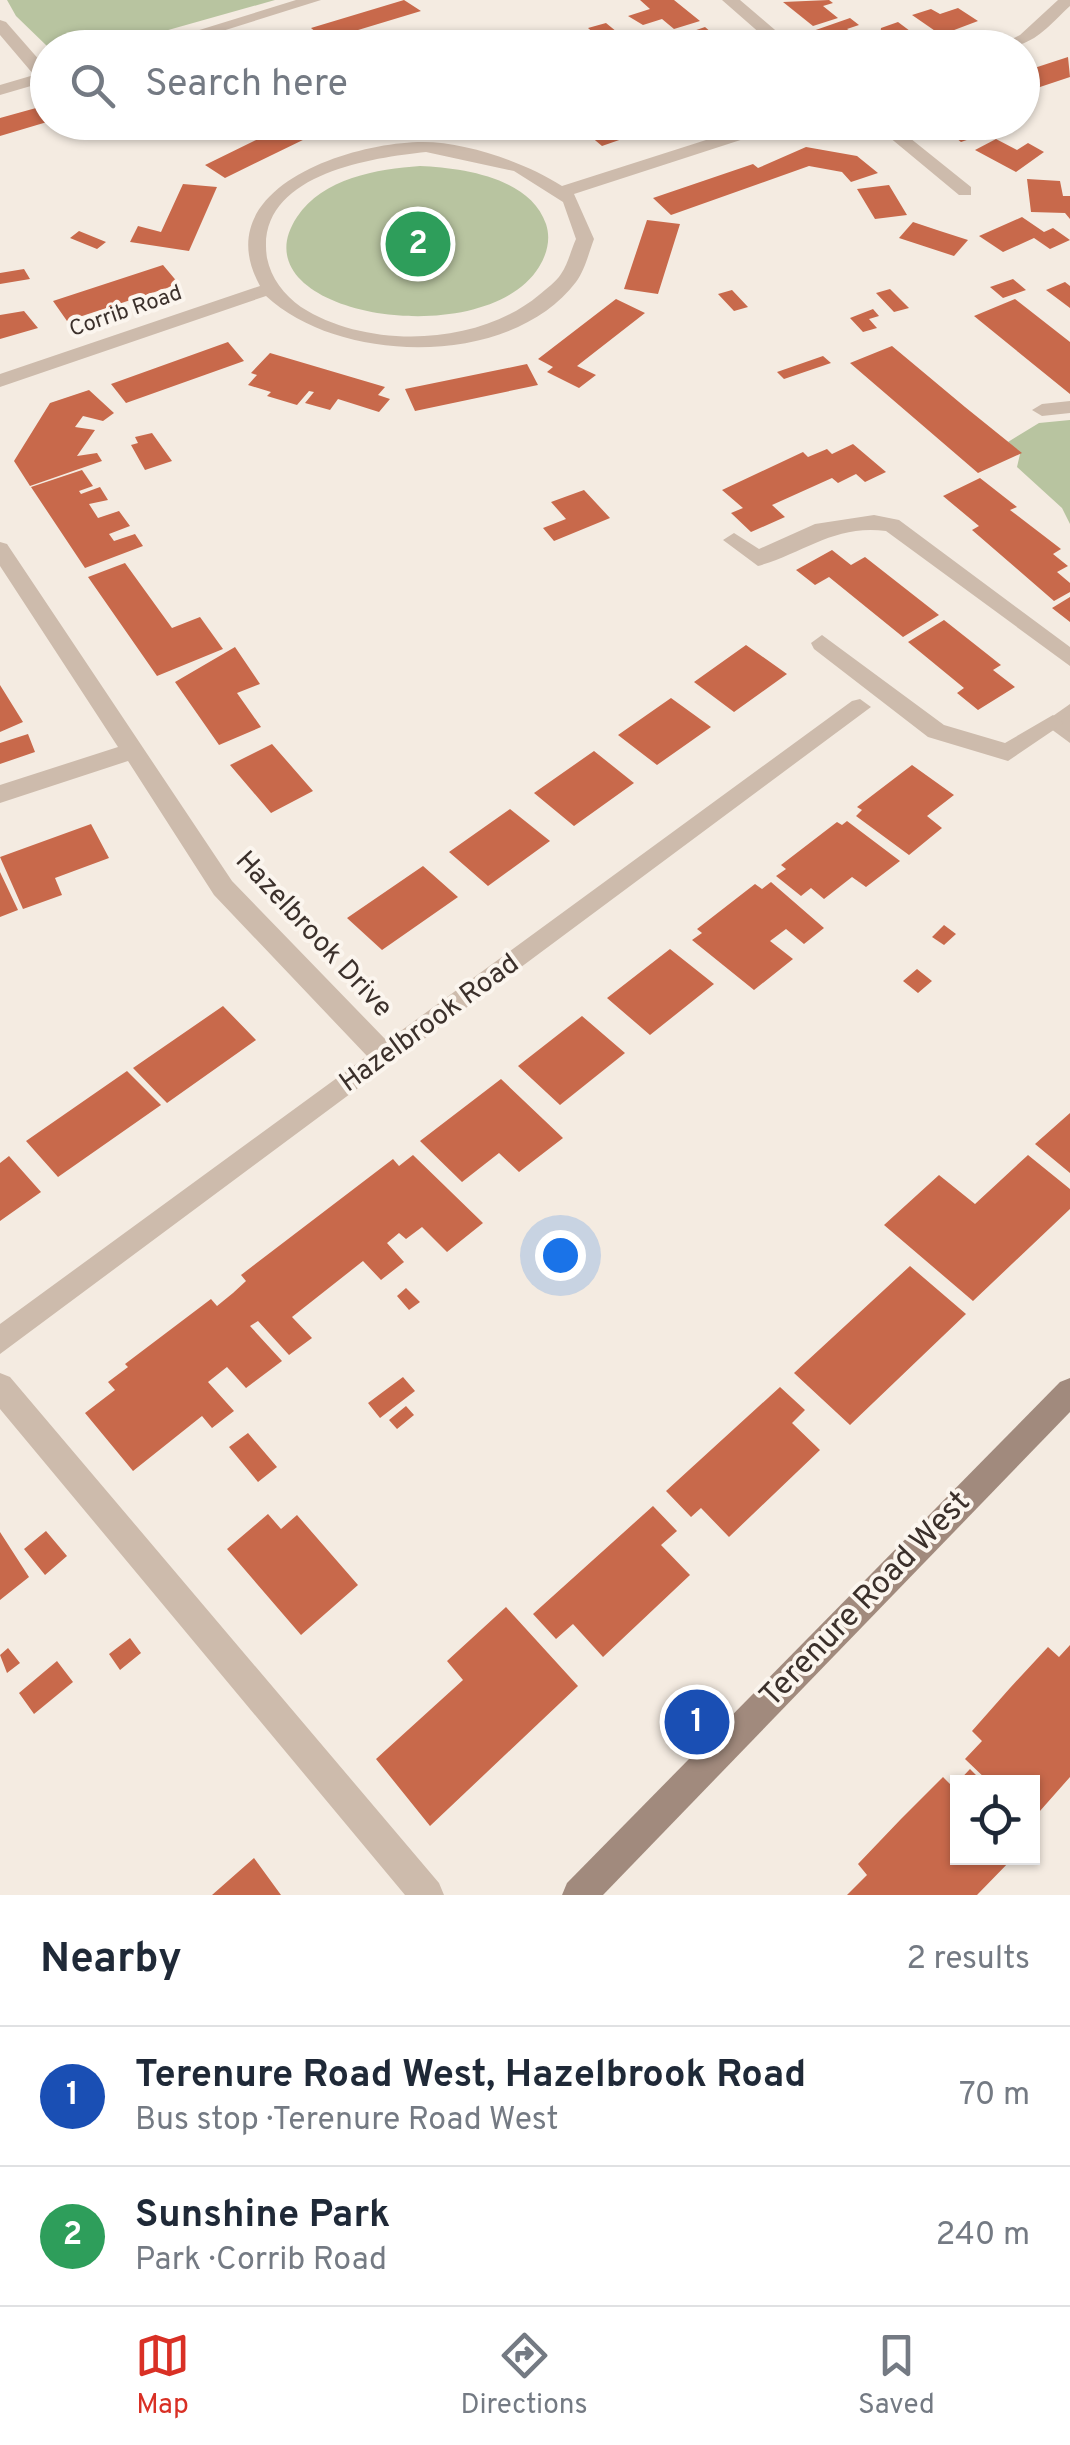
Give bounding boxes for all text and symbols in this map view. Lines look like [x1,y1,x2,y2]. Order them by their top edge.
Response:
search box [30,30,1040,140]
icon: search [65,58,120,113]
text: Search here [145,61,348,110]
pin: 2 [386,206,450,282]
street label: Corrib Road [66,280,186,344]
street label: Hazelbrook Drive [227,844,399,1026]
street label: Hazelbrook Road [333,947,527,1101]
your location [535,1230,586,1281]
street label: Terenure Road West [752,1483,980,1717]
pin: 1 [664,1684,730,1760]
map controls [950,1775,1040,1865]
button: locate [950,1775,1040,1865]
text: Nearby [40,1934,182,1987]
text: 2 results [906,1940,1030,1980]
text: Terenure Road West, Hazelbrook Road [135,2052,806,2101]
text: 1 [66,2076,79,2116]
text: 70 m [959,2076,1030,2116]
text: Bus stop · Terenure Road West [135,2101,559,2141]
text: Sunshine Park [135,2192,390,2241]
text: 2 [63,2216,82,2256]
text: 240 m [936,2216,1030,2256]
text: Park · Corrib Road [135,2241,387,2281]
tab: Map [135,2328,190,2424]
tab: Directions [460,2328,588,2424]
tab: Saved [858,2328,935,2424]

